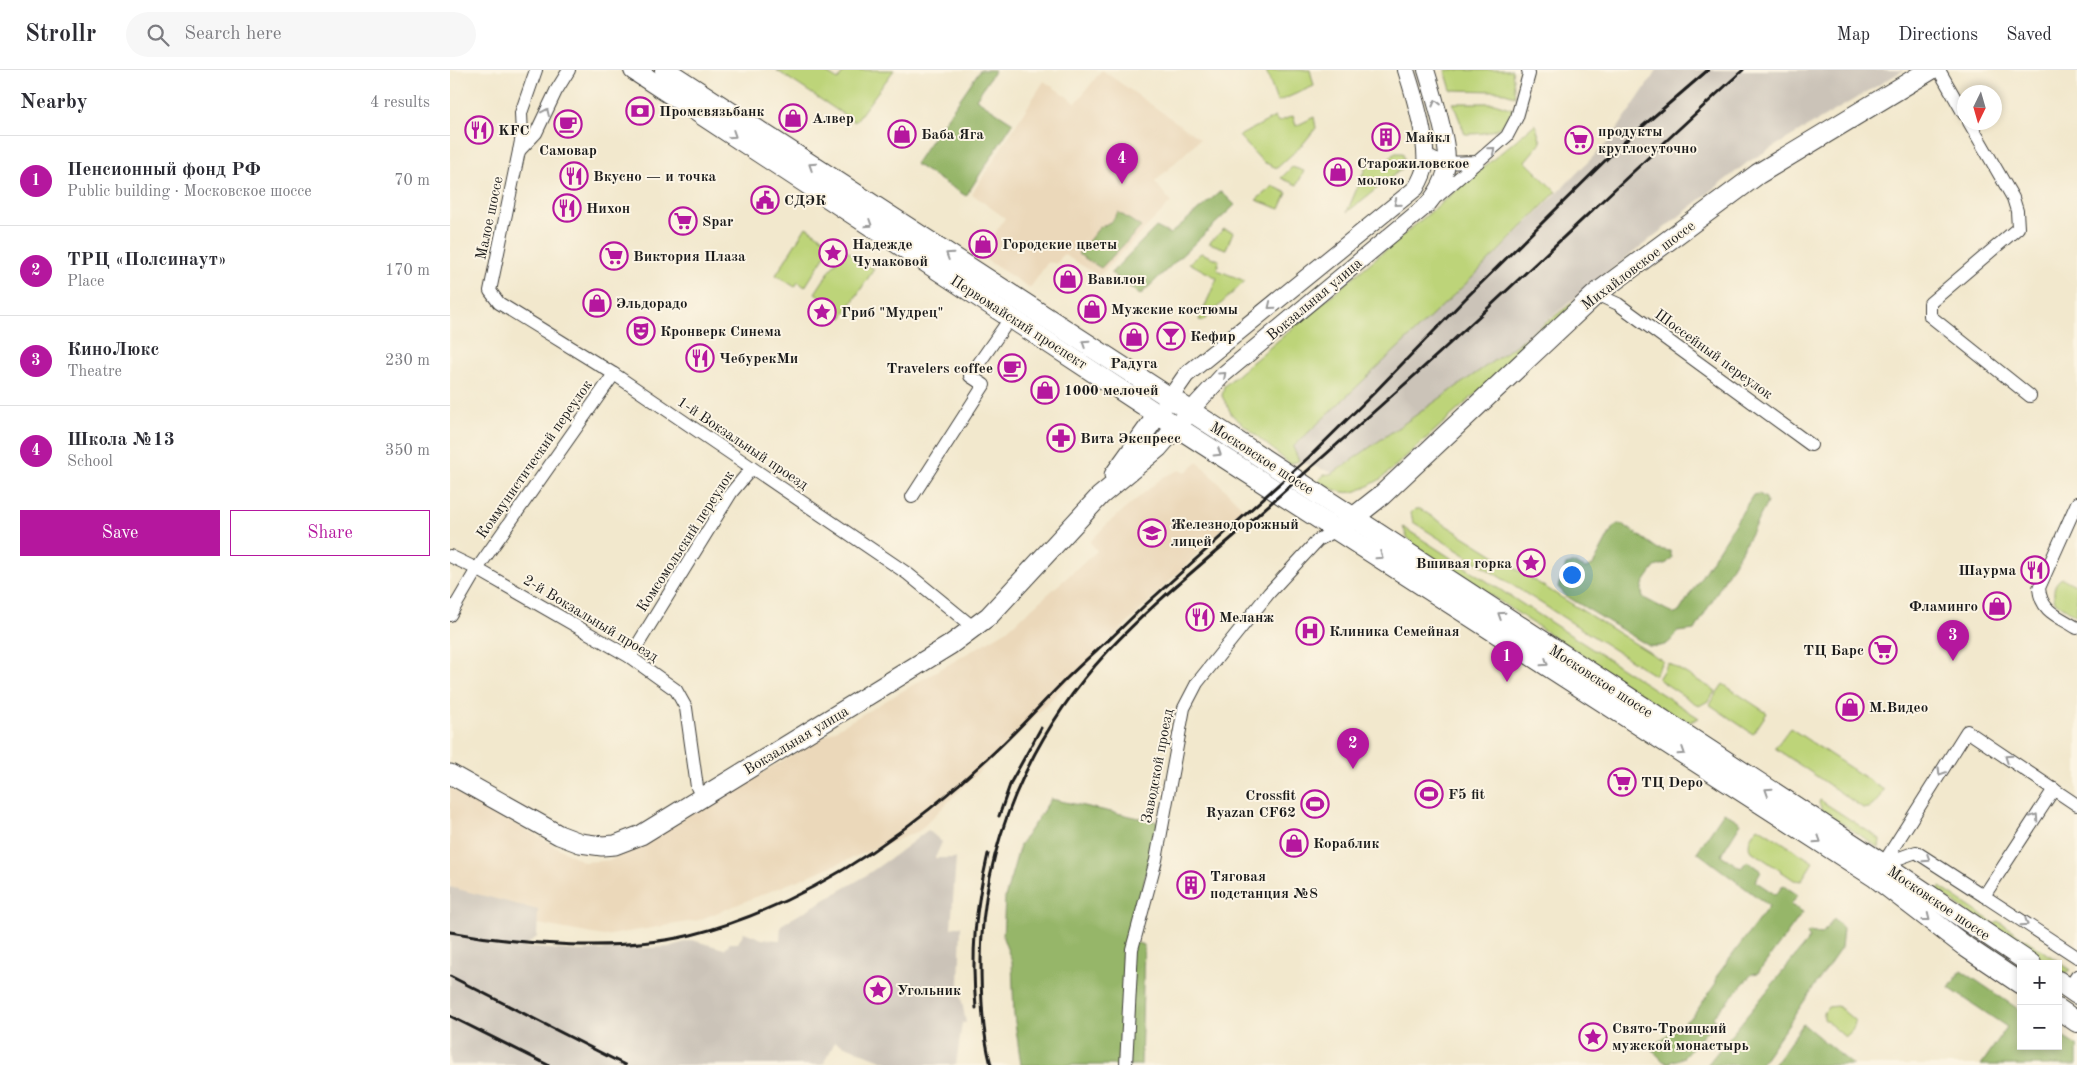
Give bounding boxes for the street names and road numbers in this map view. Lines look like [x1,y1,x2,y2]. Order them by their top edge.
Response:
street label: Малое шоссе [474,175,507,261]
street label: Михайловское шоссе [1579,219,1698,314]
street label: Вокзальная улица [1265,256,1366,344]
street label: Первомайский проспект [947,274,1089,373]
street label: Шоссейный переулок [1651,307,1775,403]
street label: Коммунистический переулок [475,377,596,542]
street label: 1-й Вокзальный проезд [674,395,811,494]
street label: Московское шоссе [1207,420,1316,498]
street label: Комсомольский переулок [635,468,738,615]
street label: 2-й Вокзальный проезд [520,573,661,666]
street label: Московское шоссе [1546,643,1655,721]
street label: Вокзальная улица [742,704,852,778]
street label: Заводской проезд [1140,707,1177,825]
street label: Московское шоссе [1884,864,1992,944]

